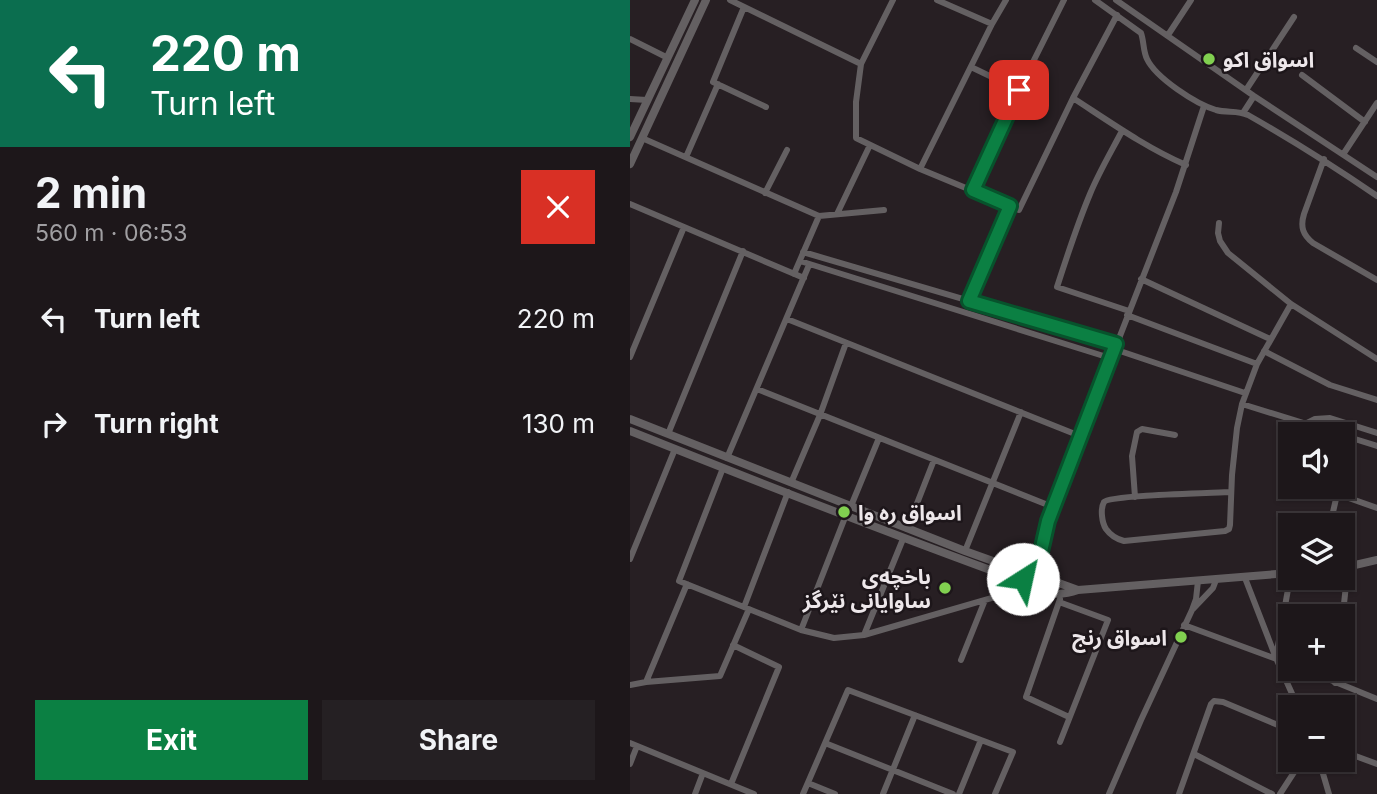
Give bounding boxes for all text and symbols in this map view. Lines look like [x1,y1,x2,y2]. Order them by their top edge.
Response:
text: 220 m [150,24,301,83]
icon: left [35,28,126,119]
place label: اسواق اكو [1223,47,1314,72]
marker: اسواق اكو [1201,51,1217,67]
pin [989,60,1049,120]
icon: arrive [1000,71,1038,109]
text: Turn left [150,84,275,123]
text: 2 min [35,167,147,218]
button: close [521,170,595,244]
text: 560 m · 06:53 [35,219,188,247]
icon: left [35,300,73,338]
text: Turn left [94,303,200,334]
text: 220 m [517,303,595,334]
icon: right [35,405,73,443]
text: Turn right [94,408,219,439]
text: 130 m [522,408,595,439]
map controls [1278,422,1355,772]
button: sound [1278,422,1355,499]
place label: اسواق ره وا [858,500,962,525]
marker: اسواق ره وا [836,504,852,520]
button: layers [1278,513,1355,590]
position arrow [986,542,1060,616]
place label: باخچەی ساوایانی نێرگز [802,564,931,613]
marker: باخچەی ساوایانی نێرگز [937,580,953,596]
button: + [1278,604,1355,681]
place label: اسواق رنج [1072,625,1167,653]
marker: اسواق رنج [1173,629,1189,645]
button: − [1278,695,1355,772]
button: Exit [35,700,308,780]
button: Share [322,700,595,780]

